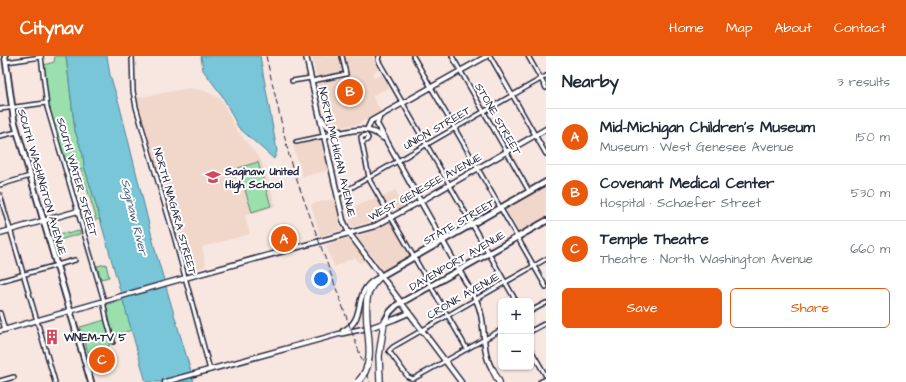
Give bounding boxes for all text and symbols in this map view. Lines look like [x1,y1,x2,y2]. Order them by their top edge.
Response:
text: Citynav [20,15,83,42]
text: Home [669,18,704,38]
text: Map [726,18,752,38]
text: About [774,18,812,38]
text: Contact [834,18,886,38]
text: Nearby [562,70,619,94]
text: 3 results [837,73,890,91]
pin: B [337,77,363,107]
street label: STONE STREET [471,80,525,158]
street label: NORTH MICHIGAN AVENUE [315,86,359,219]
street label: UNION STREET [401,103,473,153]
street label: SOUTH WASHINGTON AVENUE [14,107,70,257]
street label: SOUTH WATER STREET [53,116,101,238]
text: Mid-Michigan Children's Museum [600,117,815,138]
text: A [571,128,579,146]
text: 150 m [856,128,890,146]
text: Museum · West Genesee Avenue [600,138,794,156]
street label: NORTH NIAGARA STREET [150,146,200,276]
street label: WEST GENESEE AVENUE [366,149,485,224]
place label: Saginaw United High School [224,164,299,194]
school or university icon: Saginaw United High School [204,168,222,186]
text: Covenant Medical Center [600,173,774,194]
water label: Saginaw River [115,177,152,259]
text: B [570,184,580,202]
text: 530 m [851,184,890,202]
text: Hospital · Schaefer Street [600,194,761,212]
street label: STATE STREET [420,195,498,249]
pin: A [271,224,297,254]
street label: DAVENPORT AVENUE [406,227,508,294]
text: Temple Theatre [600,229,709,250]
text: C [570,240,580,258]
text: 660 m [850,240,890,258]
text: Theatre · North Washington Avenue [600,250,813,268]
your location [311,269,331,289]
street label: CRONK AVENUE [424,269,502,323]
button: Save [562,288,722,328]
button: Share [730,288,890,328]
map controls [498,298,534,370]
button: + [498,298,534,334]
building icon: WNEM-TV 5 [43,328,61,346]
place label: WNEM-TV 5 [63,330,126,345]
button: − [498,334,534,370]
pin: C [89,345,115,375]

